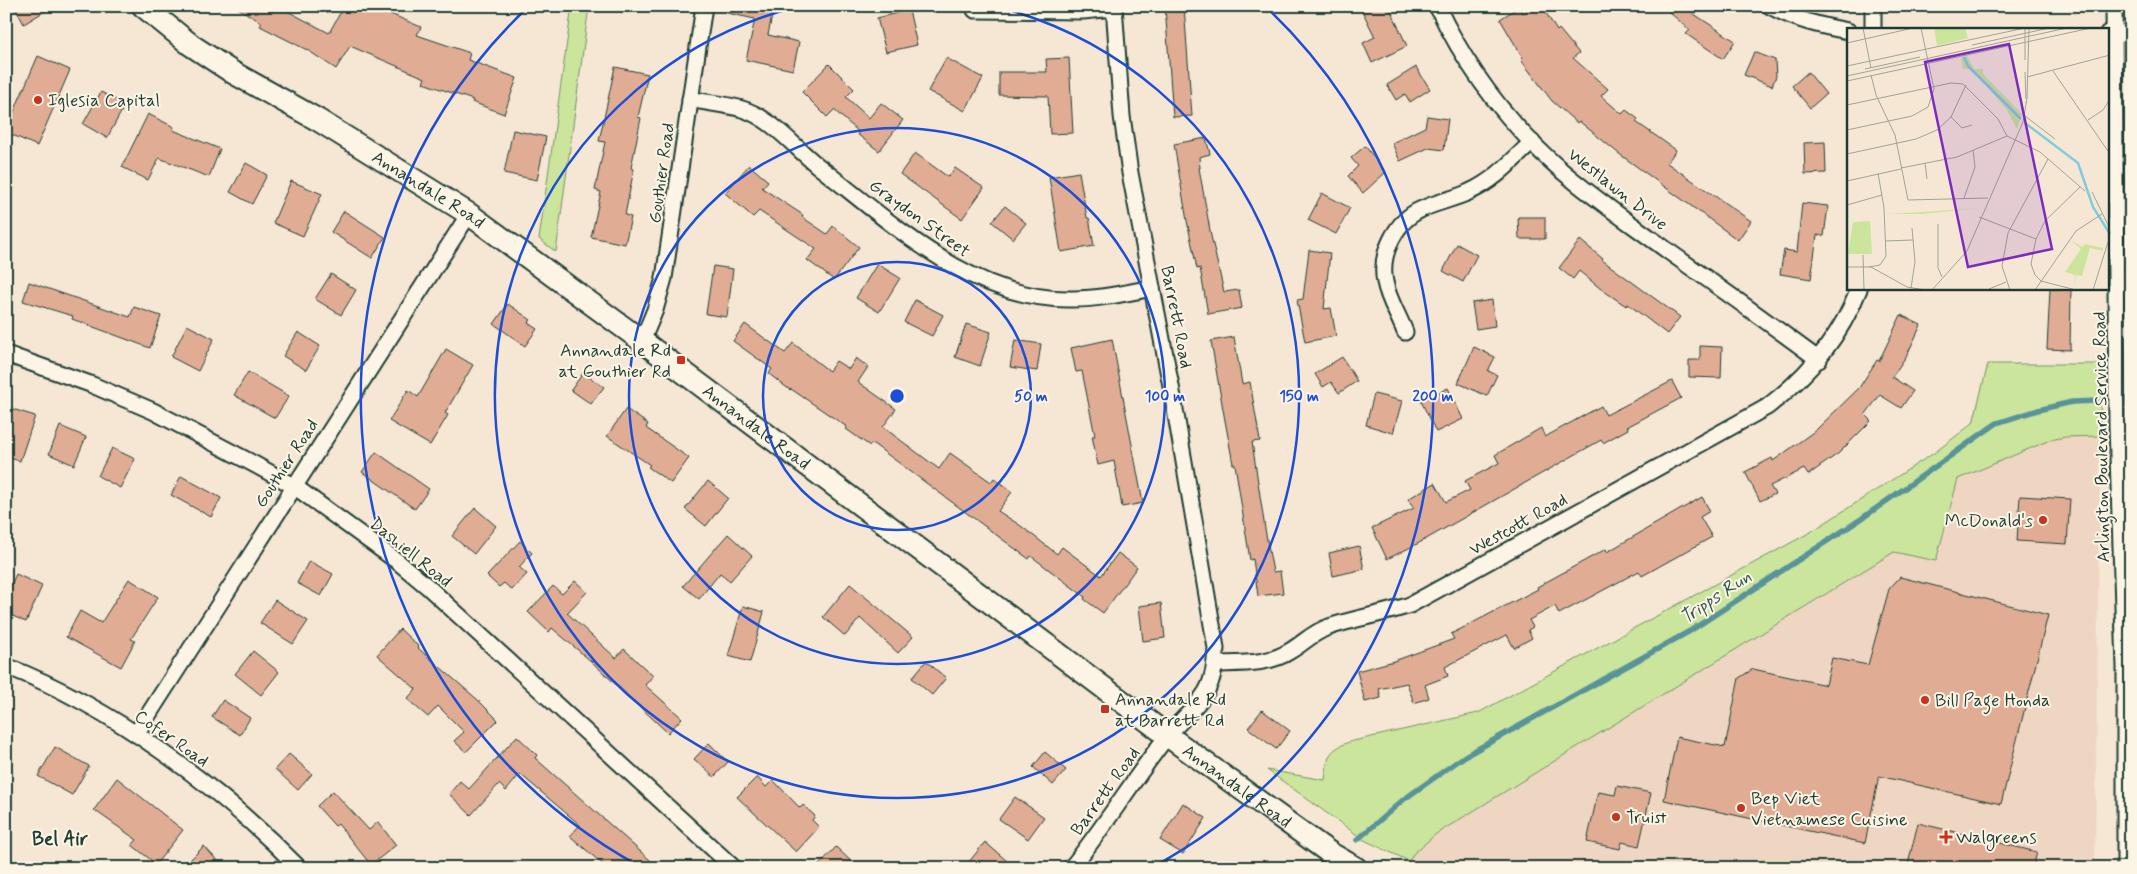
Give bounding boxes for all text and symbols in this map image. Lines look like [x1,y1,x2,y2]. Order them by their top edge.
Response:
inset map [1847,28,2110,290]
place label: Iglesia Capital [48,89,160,113]
marker: Iglesia Capital [32,94,44,106]
street label: Gouthier Road [643,121,681,225]
street label: Westlawn Drive [1562,143,1672,236]
street label: Annandale Road [367,146,489,235]
street label: Graydon Street [864,174,975,264]
street label: Barrett Road [1154,264,1198,371]
street label: Arlington Boulevard Service Road [2088,311,2118,563]
place label: Annandale Rd at Gouthier Rd [559,339,671,384]
marker: Annandale Rd at Gouthier Rd [675,354,687,366]
street label: Annandale Road [697,379,815,476]
centre of rings [888,387,906,405]
text: 50 m [1014,387,1048,407]
text: 100 m [1145,387,1185,407]
text: 150 m [1279,387,1319,407]
text: 200 m [1413,387,1454,407]
street label: Gouthier Road [249,415,325,513]
street label: Westcott Road [1465,488,1572,562]
place label: McDonald's [1945,509,2033,533]
street label: Dashiell Road [364,512,457,593]
marker: McDonald's [2037,514,2049,526]
water label: Tripps Run [1675,564,1756,630]
place label: Annandale Rd at Barrett Rd [1115,688,1226,733]
place label: Bill Page Honda [1935,689,2050,715]
marker: Bill Page Honda [1919,694,1931,706]
marker: Annandale Rd at Barrett Rd [1099,703,1111,715]
street label: Cofer Road [130,704,213,773]
street label: Annandale Road [1177,739,1296,834]
street label: Barrett Road [1066,742,1146,841]
place label: Bep Viet Vietnamese Cuisine [1751,787,1908,832]
marker: Bep Viet Vietnamese Cuisine [1735,802,1747,814]
place label: Truist [1626,806,1667,830]
marker: Truist [1610,811,1622,823]
place label: Walgreens [1956,826,2037,851]
district label: Bel Air [32,827,88,852]
marker: Walgreens [1940,831,1952,843]

